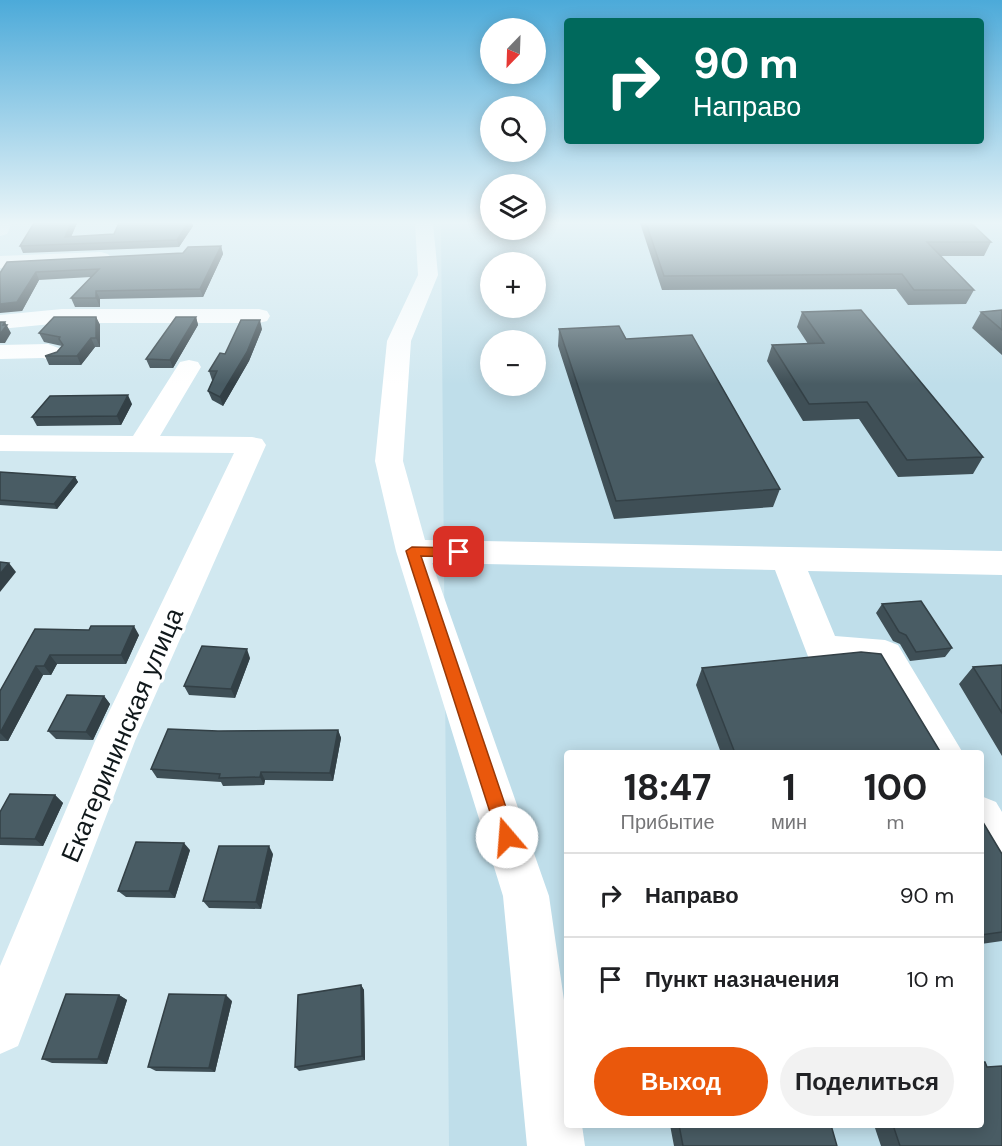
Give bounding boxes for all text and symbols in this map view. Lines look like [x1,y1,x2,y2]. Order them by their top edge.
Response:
north arrow [480,18,546,84]
map controls [480,18,546,396]
text: 90 m [693,36,799,91]
icon: right [594,42,672,120]
text: Направо [693,89,801,124]
button: search [480,96,546,162]
button: layers [480,174,546,240]
button: + [480,252,546,318]
button: − [480,330,546,396]
pin [433,526,484,577]
icon: arrive [442,535,475,568]
street label: Екатерининская улица [53,602,191,867]
text: 18:47 [624,764,711,811]
text: 1 [783,764,796,811]
text: 100 [864,764,927,811]
position arrow [475,805,539,869]
text: Прибытие [621,809,715,835]
text: мин [771,809,807,835]
text: m [887,809,904,835]
icon: right [594,879,627,912]
text: Направо [645,881,739,910]
text: 90 m [900,881,954,910]
icon: arrive [594,963,627,996]
text: Пункт назначения [645,965,840,994]
text: 10 m [907,965,954,994]
button: Выход [594,1047,768,1116]
button: Поделиться [780,1047,954,1116]

